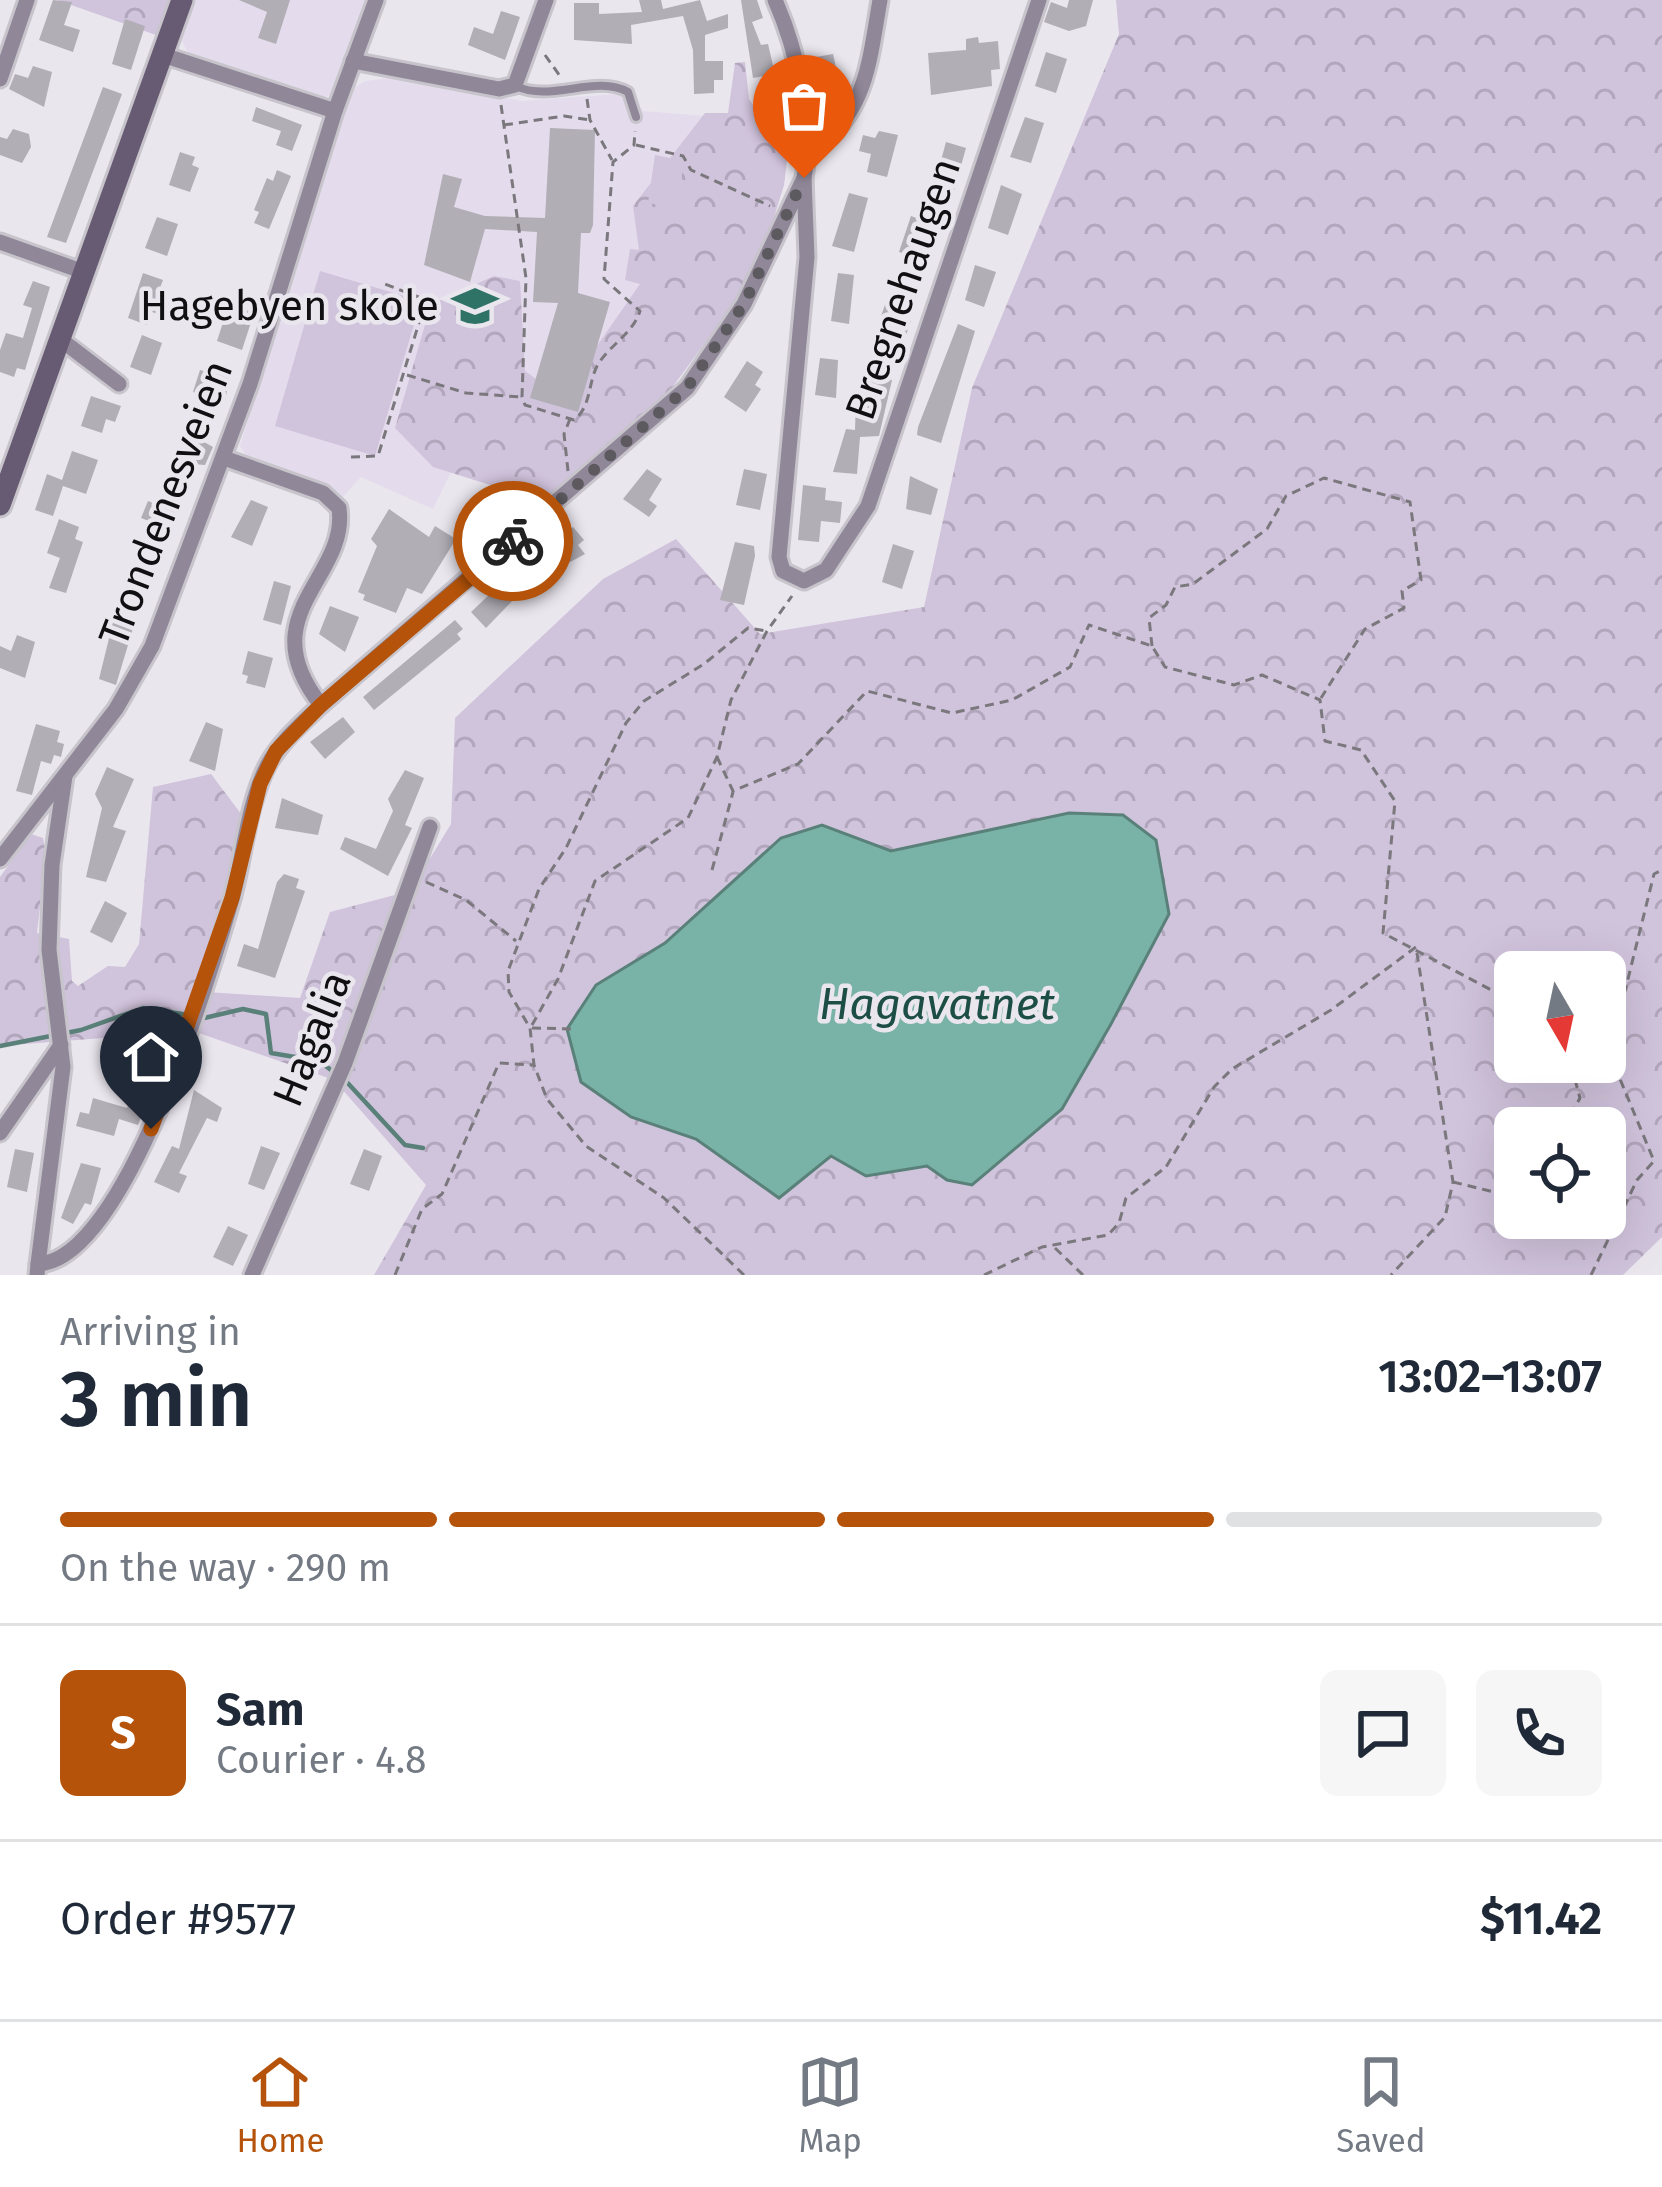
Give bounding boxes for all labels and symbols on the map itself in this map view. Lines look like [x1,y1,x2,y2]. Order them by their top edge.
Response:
pin [753,55,855,178]
street label: Bregnehaugen [835,152,971,426]
place label: Hagebyen skole [140,281,439,331]
school or university icon: Hagebyen skole [450,281,500,331]
street label: Trondenesveien [89,353,243,653]
courier [453,481,573,601]
north arrow [1494,951,1626,1083]
street label: Hagalia [262,964,362,1114]
water label: Hagavatnet [819,977,1055,1031]
pin [100,1006,202,1129]

